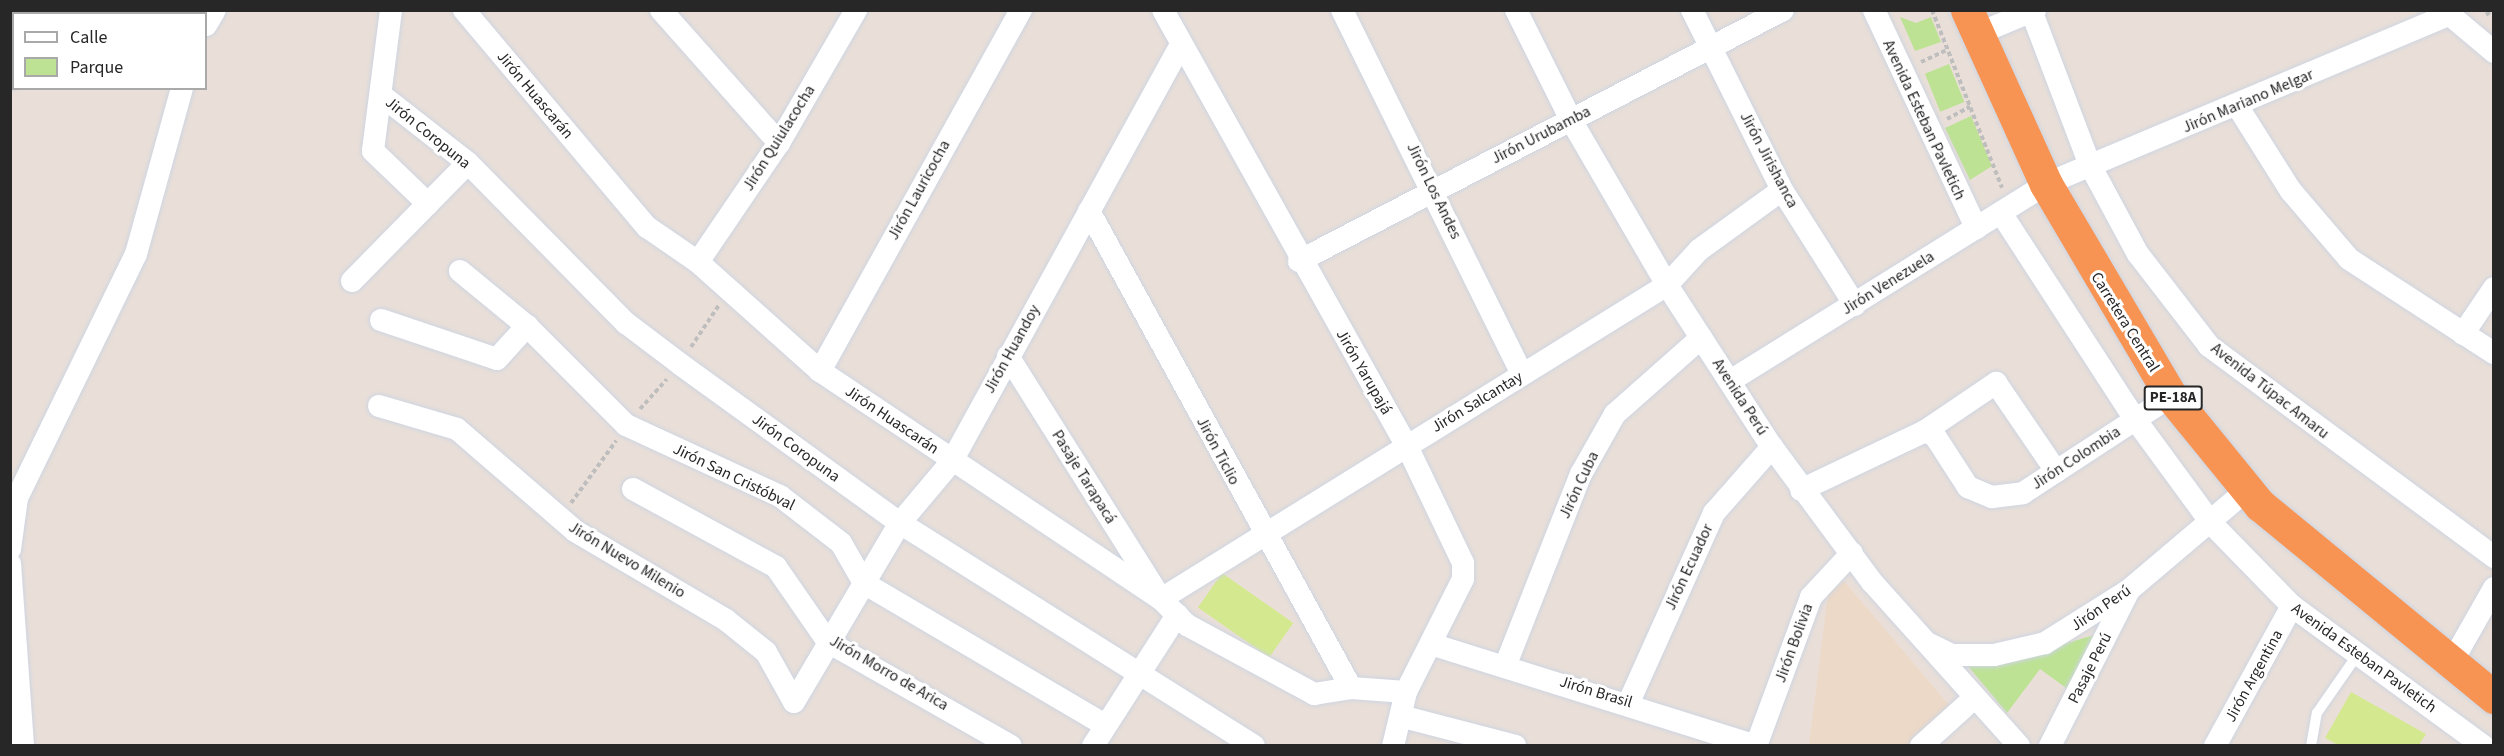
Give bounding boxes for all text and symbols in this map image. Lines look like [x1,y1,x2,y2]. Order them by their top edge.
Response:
legend [12,12,207,90]
text: Calle [70,25,107,50]
street label: Avenida Esteban Pavletich [1878,37,1970,203]
street label: Jirón Huascarán [493,47,577,143]
text: Parque [70,55,123,80]
street label: Jirón Mariano Melgar [2180,65,2316,137]
street label: Jirón Quiulacocha [739,81,819,195]
street label: Jirón Coropuna [382,93,474,173]
street label: Jirón Urubamba [1488,102,1594,168]
street label: Jirón Jirishanca [1736,109,1802,211]
street label: Jirón Lauricocha [884,137,954,243]
street label: Jirón Los Andes [1402,140,1466,242]
street label: Jirón Venezuela [1838,247,1938,319]
street label: Carretera Central [2087,269,2163,375]
street label: Jirón Huandoy [980,301,1044,397]
street label: Jirón Yarupajá [1332,326,1396,418]
street label: Avenida Túpac Amaru [2207,339,2333,443]
street label: Avenida Perú [1708,355,1772,439]
street label: Jirón Salcantay [1428,367,1526,437]
street label: Jirón Huascarán [842,382,942,458]
road number: PE-18A [2143,386,2203,410]
street label: Jirón Coropuna [748,410,844,486]
street label: Jirón Ticlio [1192,414,1244,488]
street label: Jirón Colombia [2028,422,2124,494]
street label: Pasaje Tarapacá [1048,427,1120,527]
street label: Jirón San Cristóbval [670,439,798,515]
street label: Jirón Cuba [1555,448,1603,522]
street label: Jirón Nuevo Milenio [565,518,689,602]
street label: Jirón Ecuador [1661,521,1717,613]
street label: Jirón Perú [2067,581,2135,635]
street label: Avenida Esteban Pavletich [2288,599,2440,717]
street label: Jirón Bolivia [1771,601,1817,685]
street label: Jirón Argentina [2221,627,2287,725]
street label: Pasaje Perú [2064,629,2116,707]
street label: Jirón Morro de Arica [826,631,952,715]
street label: Jirón Brasil [1557,672,1635,712]

